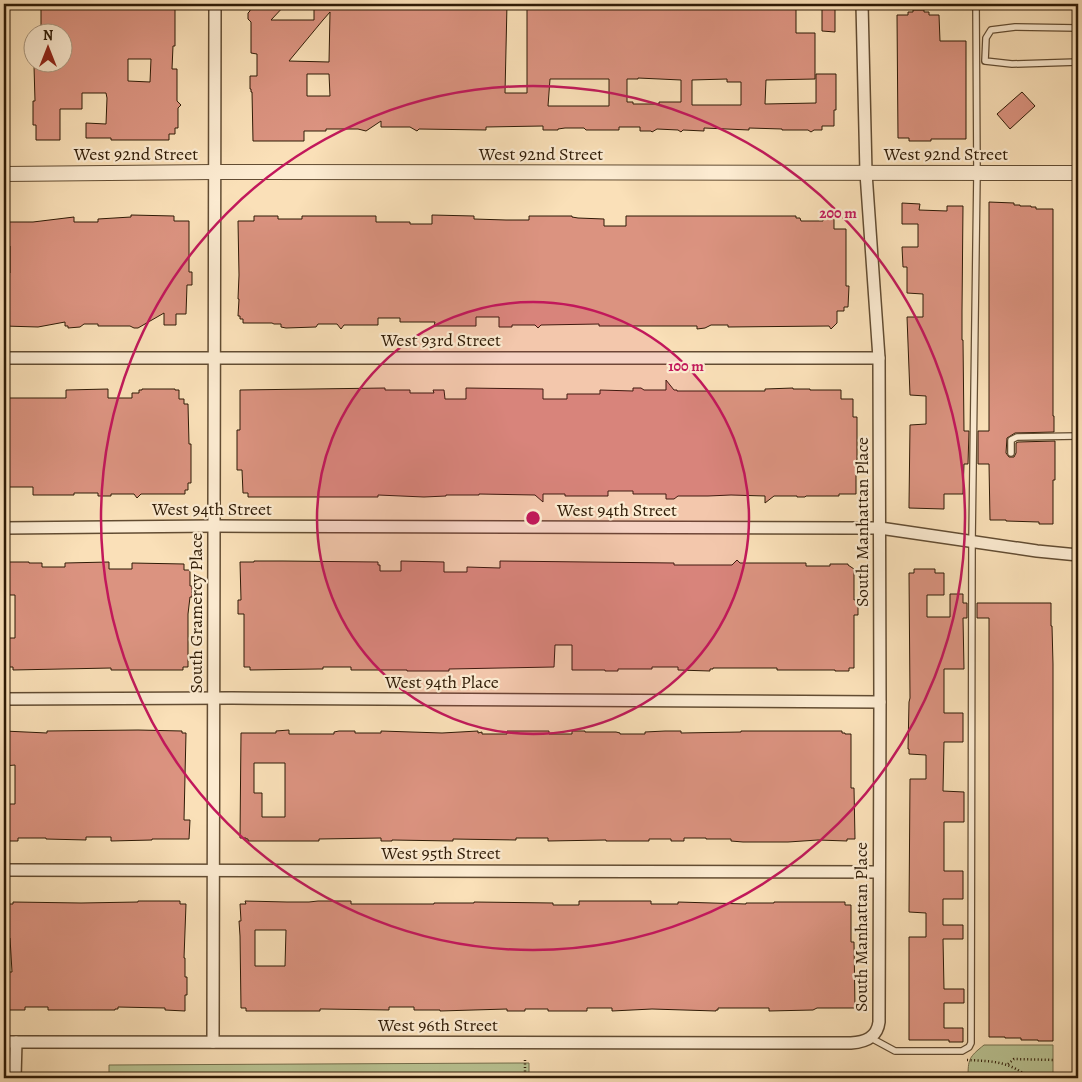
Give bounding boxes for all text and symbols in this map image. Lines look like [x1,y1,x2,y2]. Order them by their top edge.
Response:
north arrow [22,22,72,72]
text: N [43,26,53,45]
street label: West 92nd Street [73,142,198,166]
street label: West 92nd Street [478,142,603,166]
street label: West 92nd Street [883,142,1008,166]
text: 200 m [819,203,857,223]
street label: West 93rd Street [380,328,501,352]
text: 100 m [668,356,704,376]
street label: South Manhattan Place [850,437,874,607]
street label: West 94th Street [151,497,272,521]
street label: West 94th Street [556,498,677,522]
centre of rings [524,509,542,527]
street label: South Gramercy Place [184,533,208,693]
street label: West 94th Place [384,670,499,694]
street label: West 95th Street [380,841,501,865]
street label: South Manhattan Place [849,842,873,1012]
street label: West 96th Street [377,1013,498,1037]

